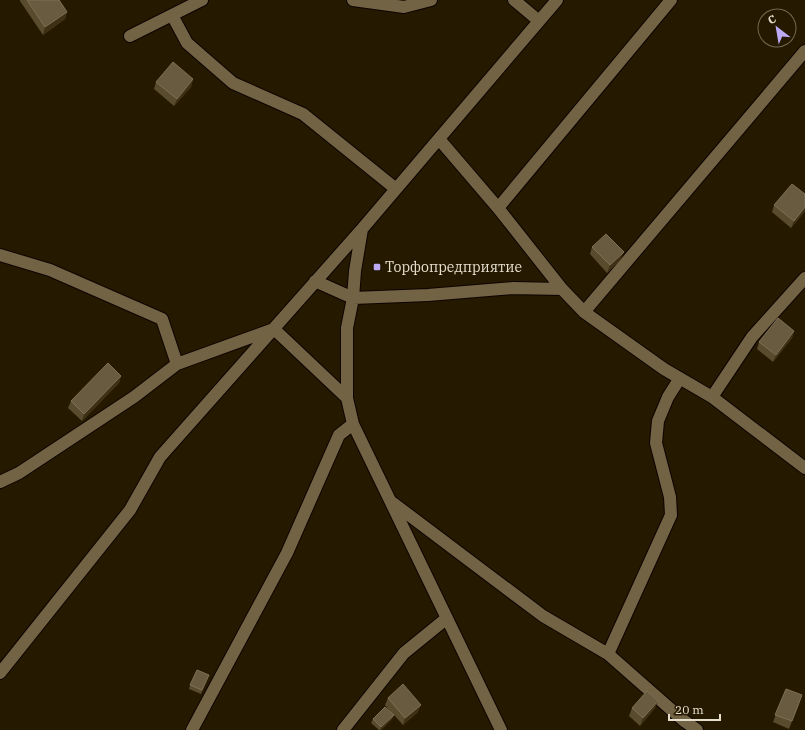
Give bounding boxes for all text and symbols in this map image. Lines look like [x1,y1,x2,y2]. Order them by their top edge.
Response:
north arrow [757,8,797,48]
text: С [765,12,779,27]
place label: Торфопредприятие [385,258,522,276]
marker: Торфопредприятие [372,262,382,272]
scale bar [669,696,720,722]
text: 20 m [675,702,704,717]

